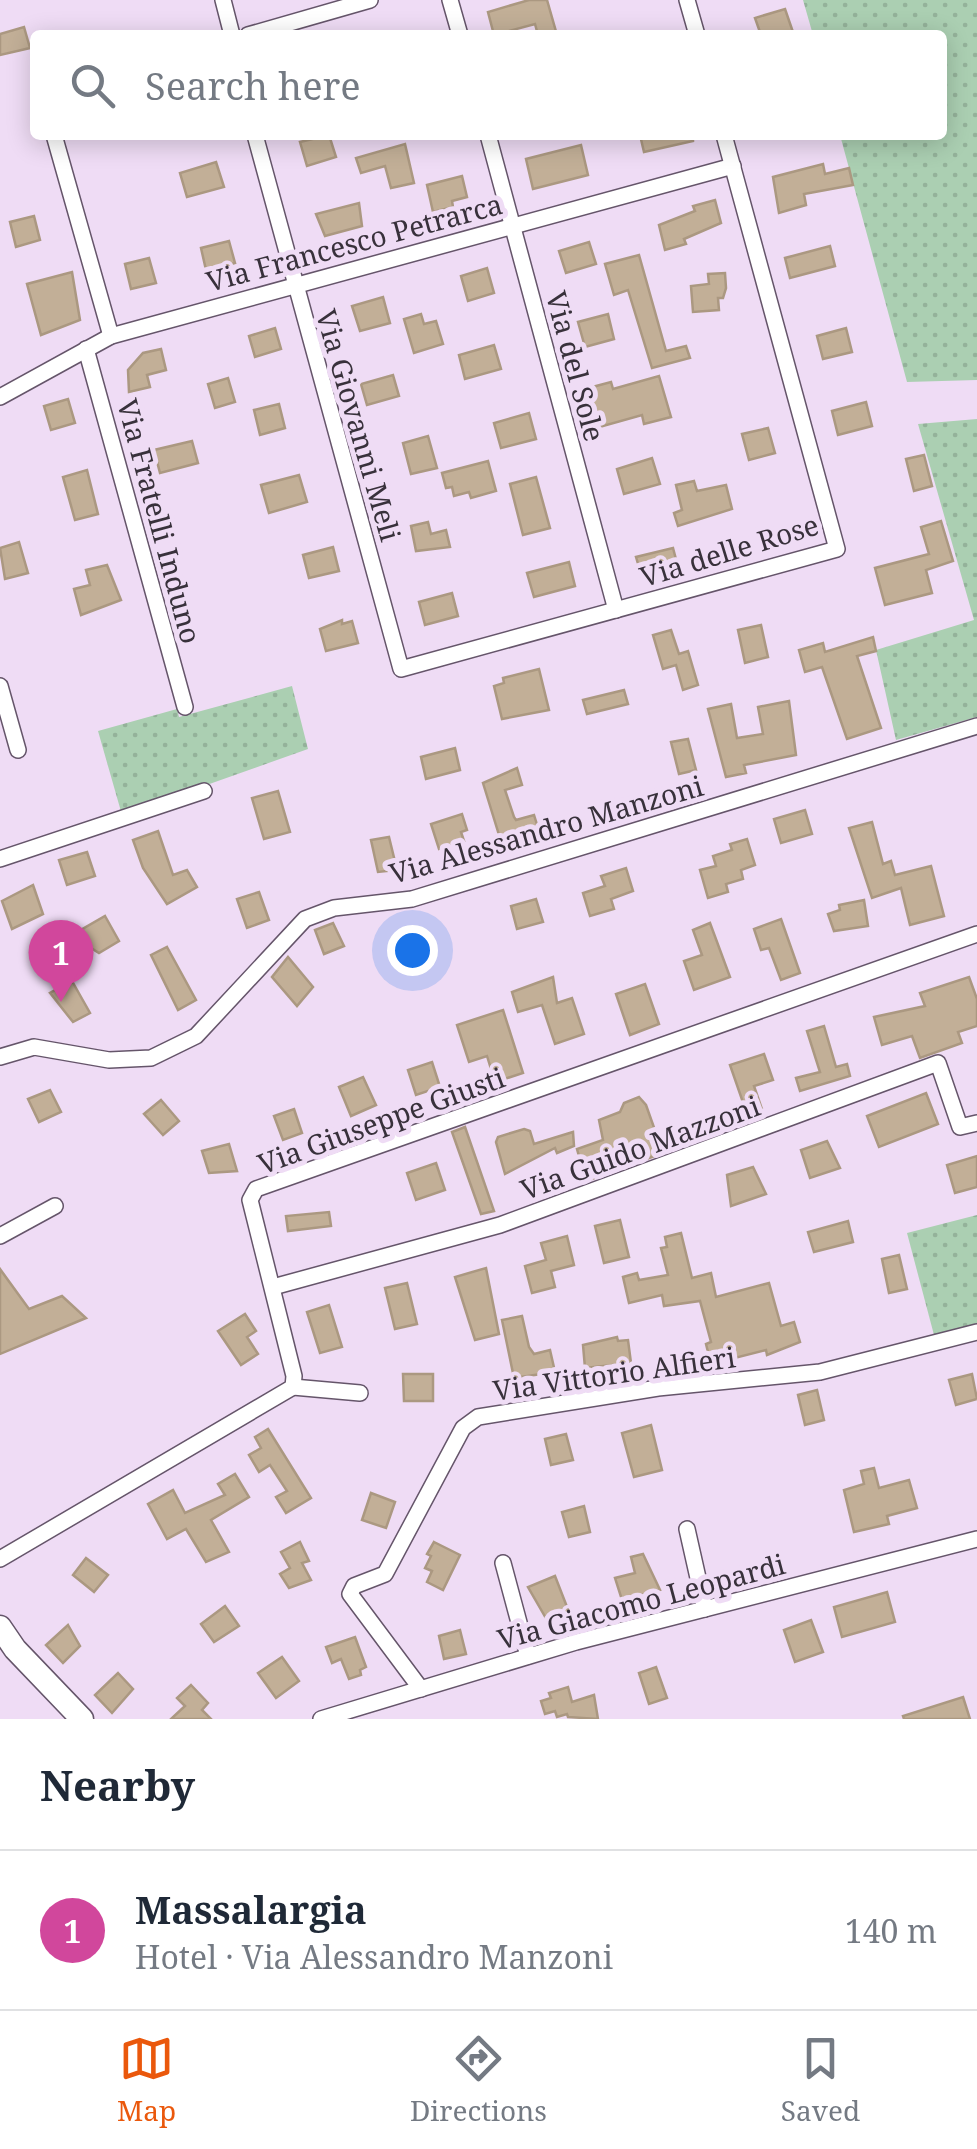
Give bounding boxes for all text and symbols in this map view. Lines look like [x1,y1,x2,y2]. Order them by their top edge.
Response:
search box [30,30,947,140]
icon: search [65,58,120,113]
text: Search here [145,59,361,111]
street label: Via Francesco Petrarca [202,184,506,300]
street label: Via del Sole [538,287,614,445]
street label: Via Giovanni Meli [308,305,410,545]
street label: Via Fratelli Induno [109,394,211,648]
street label: Via delle Rose [635,505,823,595]
street label: Via Alessandro Manzoni [385,766,707,892]
pin: 1 [28,920,94,1002]
your location [387,925,438,976]
street label: Via Giuseppe Giusti [252,1058,510,1182]
street label: Via Guido Mazzoni [515,1086,765,1208]
street label: Via Vittorio Alfieri [490,1337,738,1409]
street label: Via Giacomo Leopardi [493,1544,789,1658]
text: Nearby [40,1756,195,1813]
text: Massalargia [135,1883,367,1935]
text: 1 [63,1909,82,1952]
text: 140 m [845,1909,937,1952]
text: Hotel · Via Alessandro Manzoni [135,1935,613,1978]
tab: Map [117,2031,176,2129]
tab: Directions [410,2031,547,2129]
tab: Saved [781,2031,860,2129]

